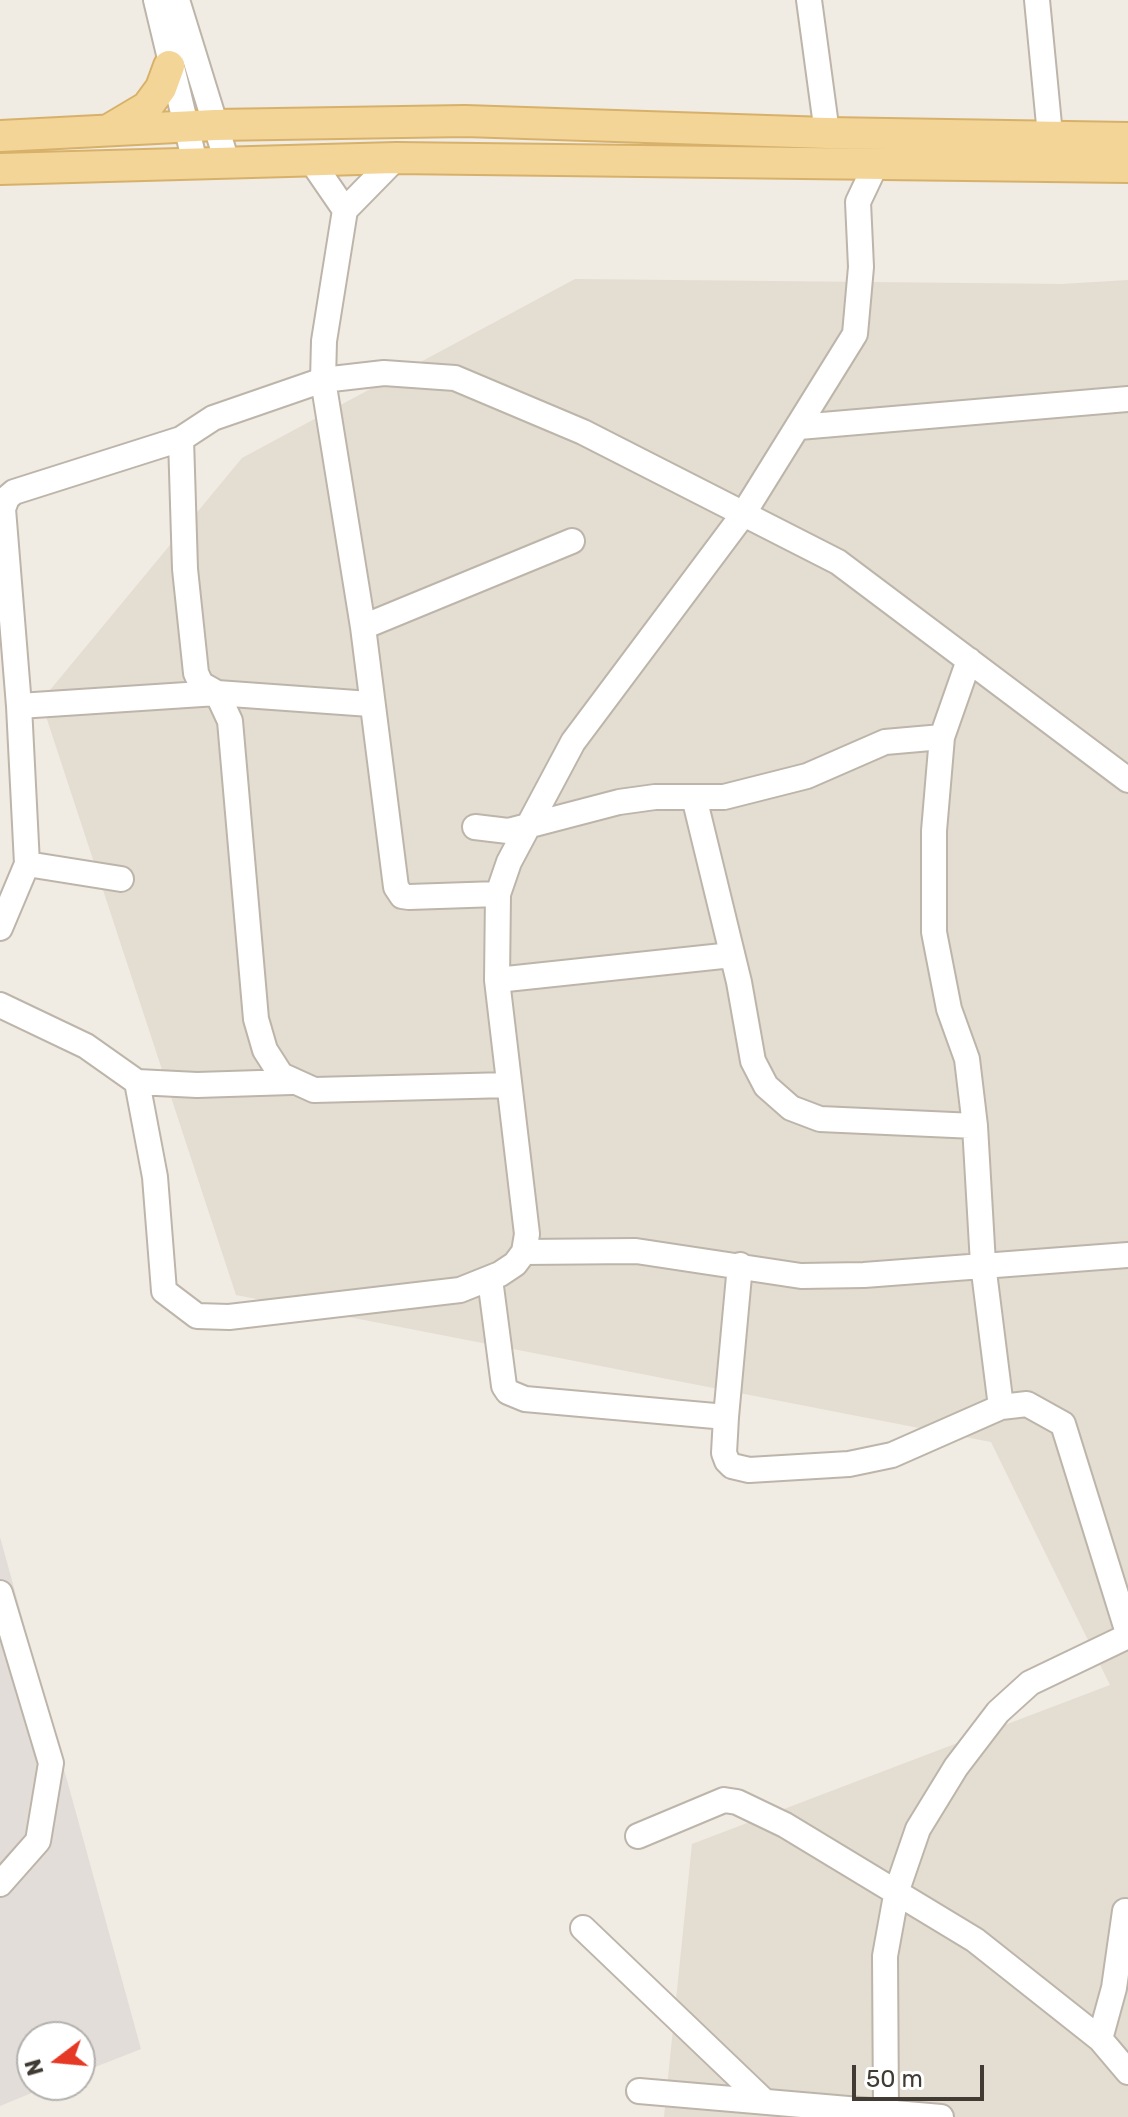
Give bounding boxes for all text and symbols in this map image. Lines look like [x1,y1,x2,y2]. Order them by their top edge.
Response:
north arrow [16,2021,96,2101]
scale bar [856,2049,988,2099]
text: N [19,2056,50,2079]
text: 50 m [866,2065,923,2093]

